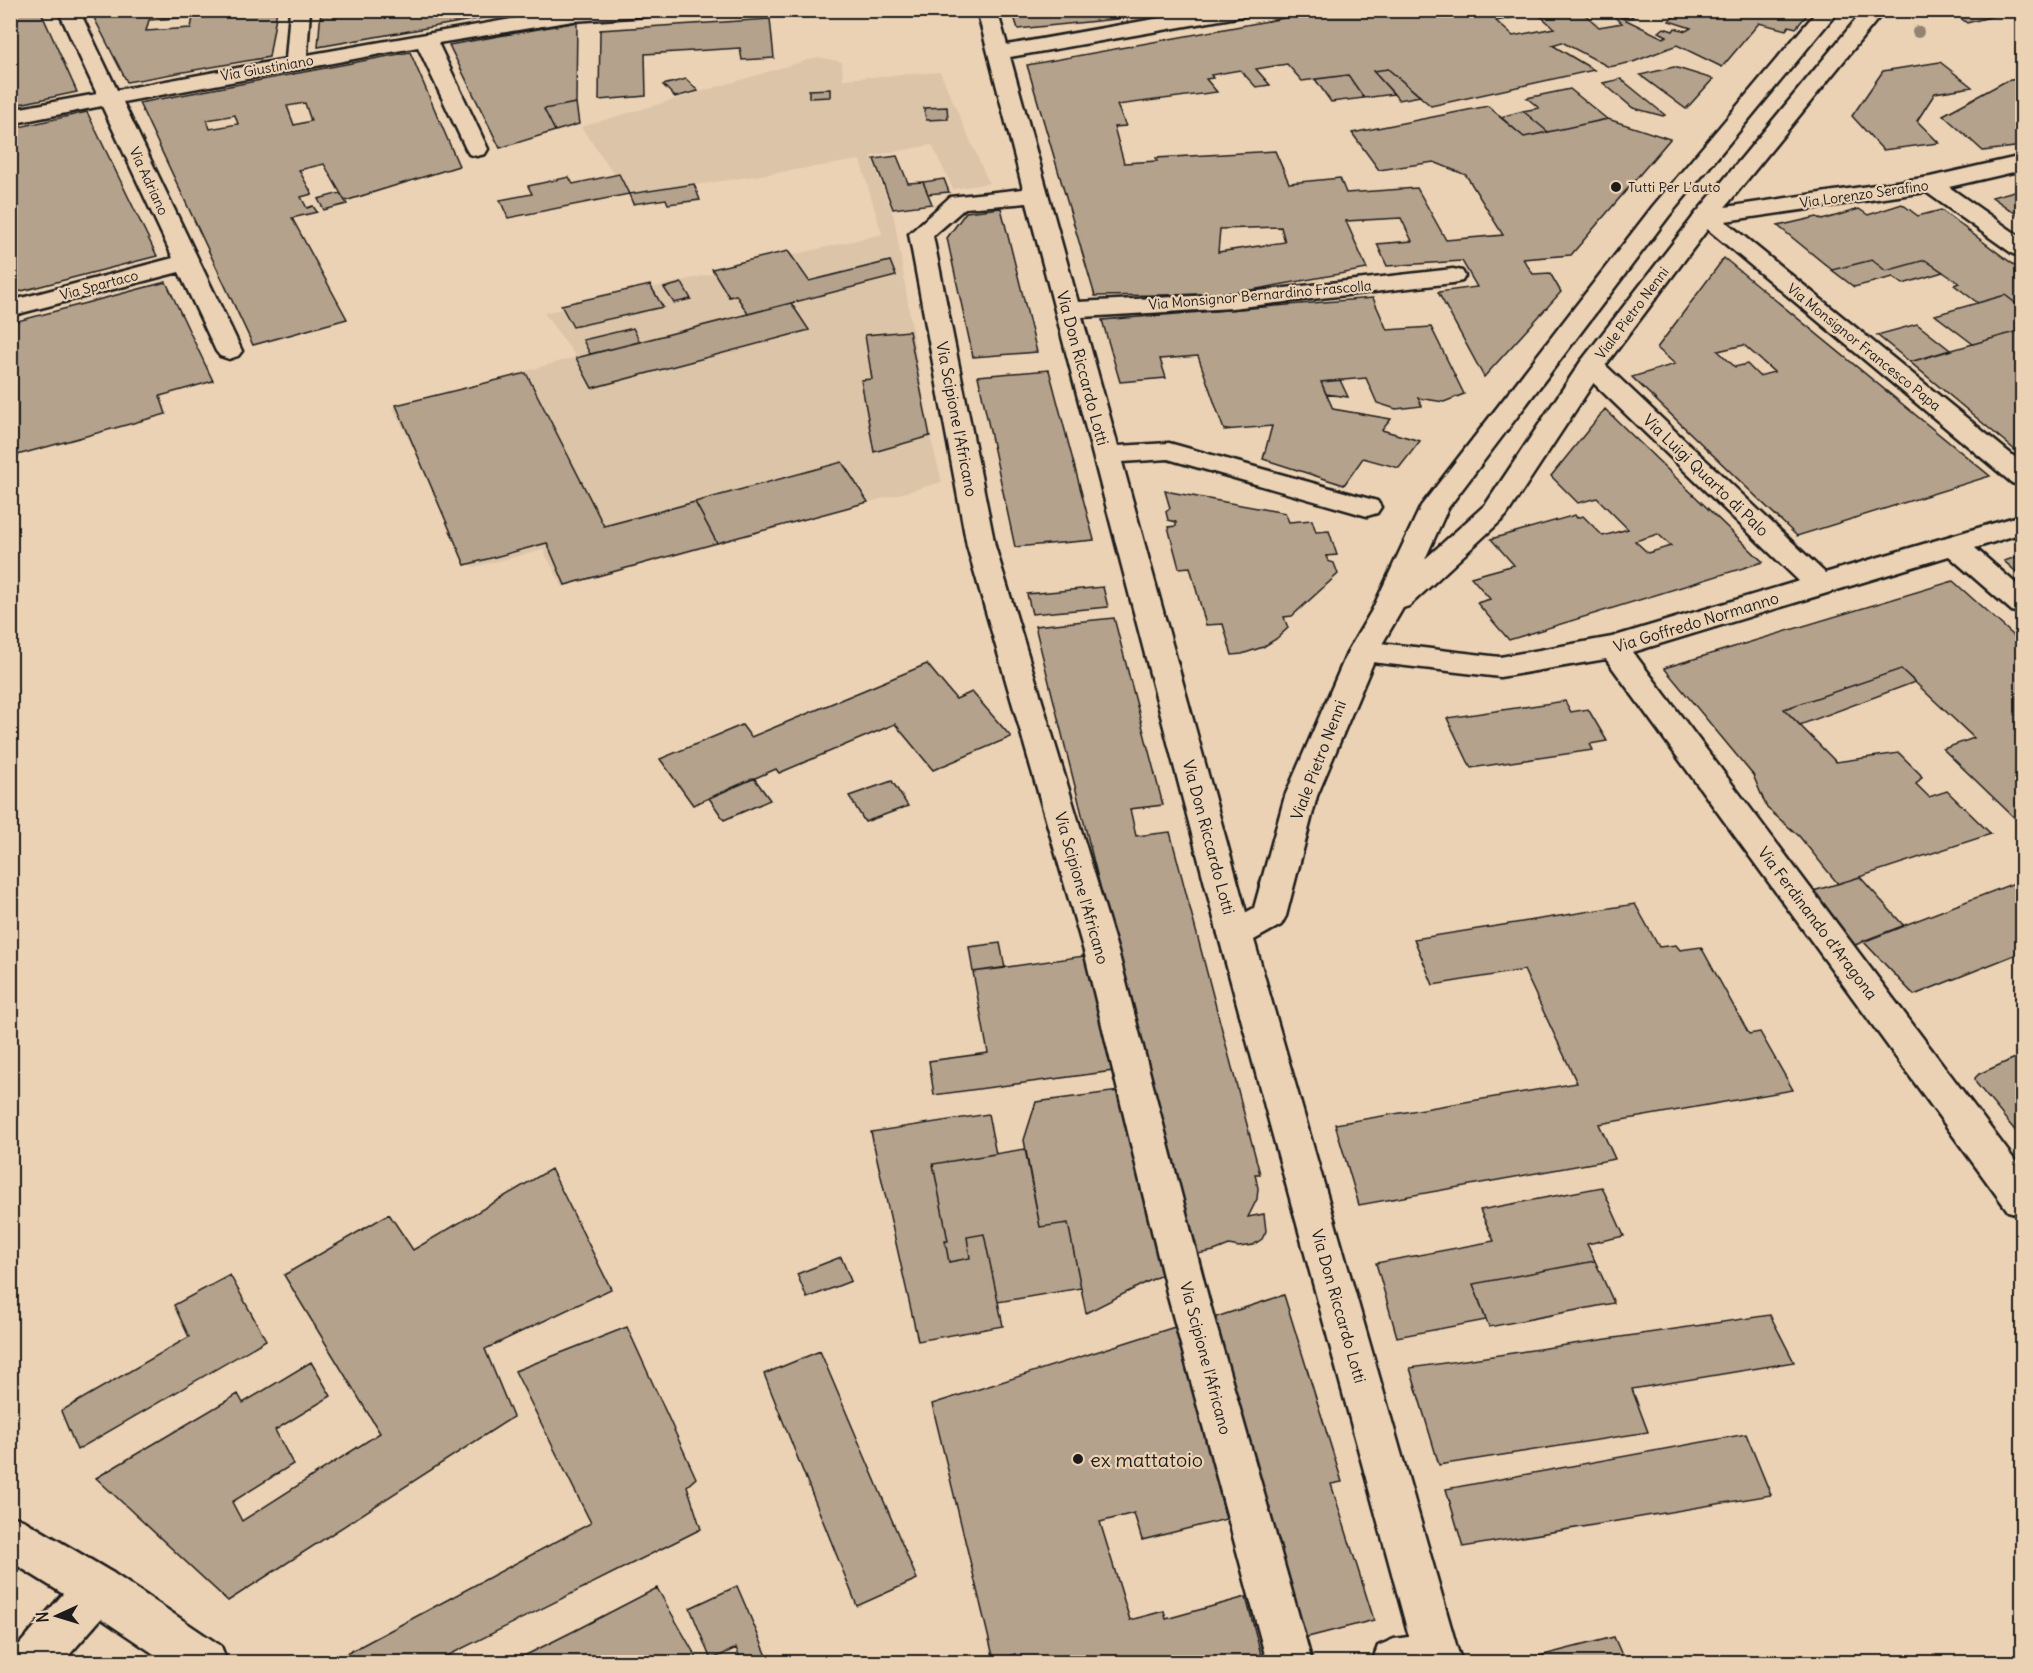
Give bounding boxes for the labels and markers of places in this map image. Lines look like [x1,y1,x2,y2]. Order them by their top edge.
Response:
place label: Tutti Per L'auto [1628,178,1721,196]
marker: Tutti Per L'auto [1609,180,1623,194]
place label: ex mattatoio [1090,1447,1203,1472]
marker: ex mattatoio [1071,1452,1085,1466]

